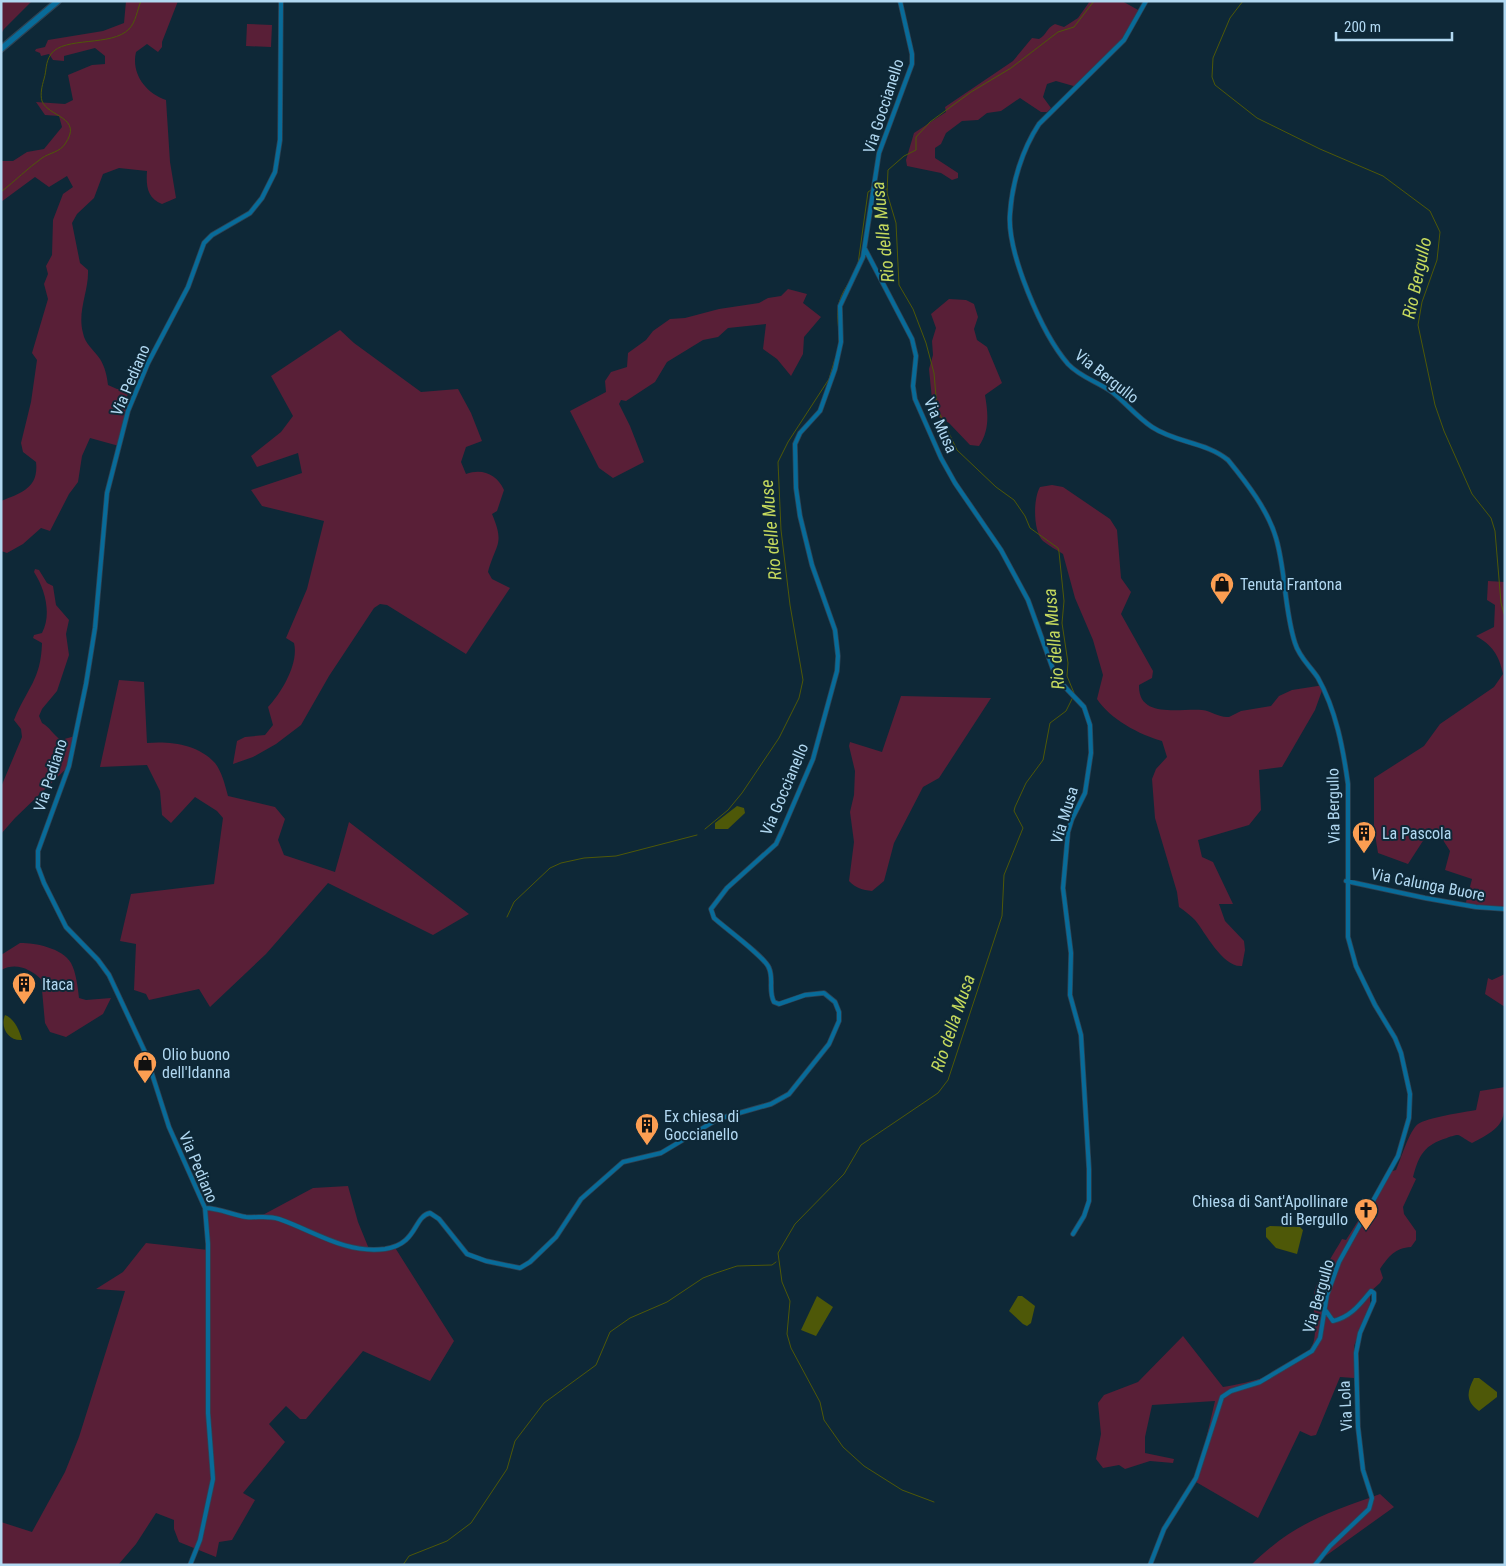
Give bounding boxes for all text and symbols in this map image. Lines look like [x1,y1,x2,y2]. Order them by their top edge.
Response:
scale bar [1336,10,1452,42]
text: 200 m [1344,18,1381,36]
street label: Via Goccianello [859,57,908,156]
water label: Rio della Musa [867,181,898,284]
water label: Rio Bergullo [1398,235,1435,321]
street label: Via Pediano [107,342,154,419]
street label: Via Bergullo [1071,346,1142,407]
street label: Via Musa [920,394,961,456]
water label: Rio delle Muse [756,479,785,581]
shop icon: Tenuta Frantona [1209,571,1235,605]
place label: Tenuta Frantona [1240,575,1342,594]
water label: Rio della Musa [1039,588,1068,690]
street label: Via Pediano [30,736,71,814]
street label: Via Goccianello [757,740,812,838]
street label: Via Bergullo [1323,768,1344,844]
street label: Via Musa [1047,784,1082,846]
building icon: La Pascola [1351,820,1377,854]
place label: La Pascola [1382,824,1451,843]
street label: Via Calunga Buore [1369,864,1487,905]
building icon: Itaca [11,971,37,1005]
water label: Rio della Musa [926,971,979,1074]
place label: Itaca [42,975,73,994]
place label: Olio buono dell'Idanna [162,1045,230,1082]
shop icon: Olio buono dell'Idanna [132,1050,158,1084]
place label: Ex chiesa di Goccianello [664,1107,739,1144]
building icon: Ex chiesa di Goccianello [634,1112,660,1146]
street label: Via Pediano [175,1129,222,1206]
place label: Chiesa di Sant'Apollinare di Bergullo [1192,1192,1348,1229]
church icon: Chiesa di Sant'Apollinare di Bergullo [1353,1197,1379,1231]
street label: Via Bergullo [1299,1257,1338,1335]
street label: Via Lola [1335,1380,1356,1432]

